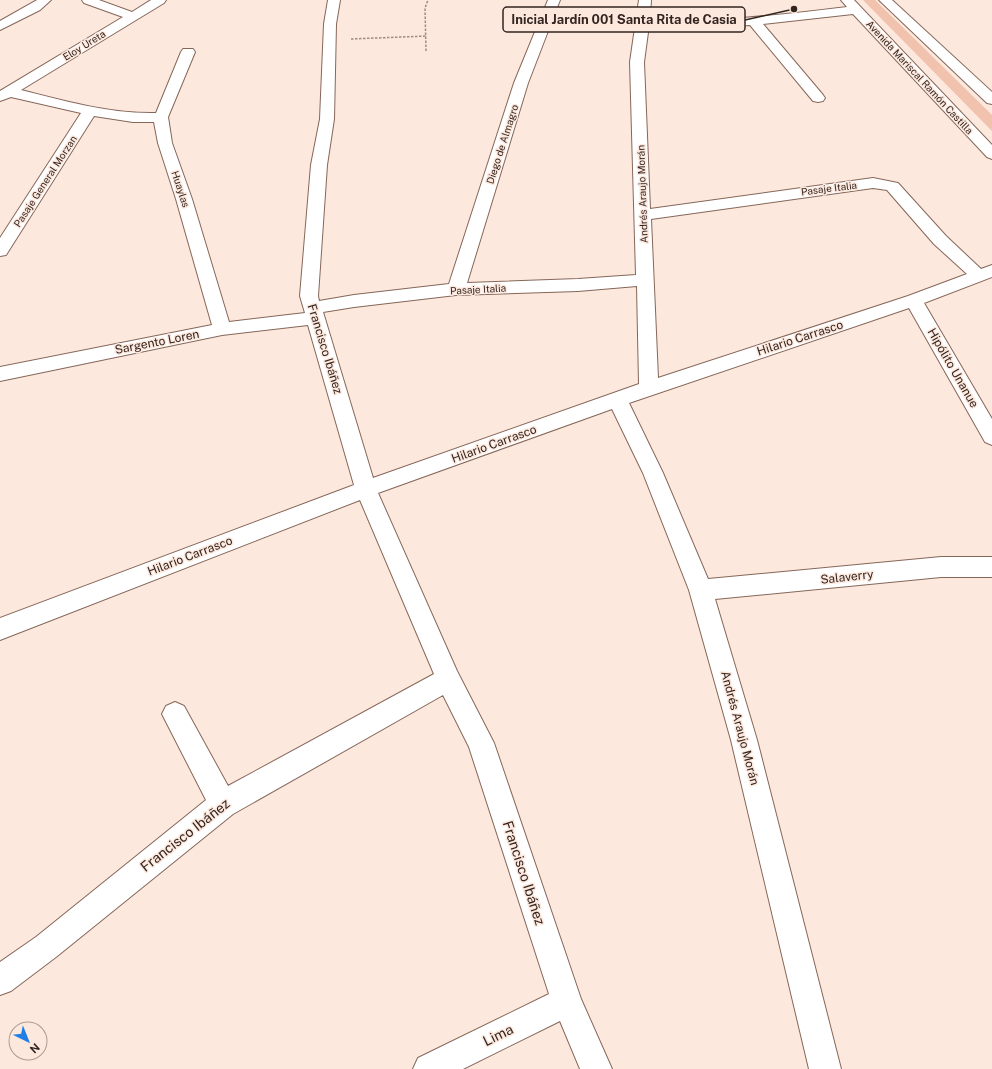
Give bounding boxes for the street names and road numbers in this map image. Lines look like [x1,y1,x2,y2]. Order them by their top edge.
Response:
street label: Avenida Mariscal Ramón Castilla [864,18,976,136]
street label: Eloy Ureta [61,27,107,63]
street label: Diego de Almagro [483,102,521,185]
street label: Pasaje General Morzan [11,133,79,229]
street label: Andrés Araujo Morán [634,145,650,243]
street label: Huaylas [169,169,193,209]
street label: Pasaje Italia [800,179,858,197]
street label: Pasaje Italia [450,282,506,296]
street label: Francisco Ibáñez [305,302,345,396]
street label: Hilario Carrasco [755,317,845,359]
street label: Hipólito Unanue [925,326,982,410]
street label: Sargento Loren [114,327,201,357]
street label: Hilario Carrasco [449,422,539,466]
street label: Hilario Carrasco [146,533,235,579]
street label: Salaverry [820,567,875,587]
street label: Andrés Araujo Morán [718,669,762,787]
street label: Francisco Ibáñez [137,795,233,875]
street label: Francisco Ibáñez [500,819,548,927]
street label: Lima [480,1021,516,1049]

